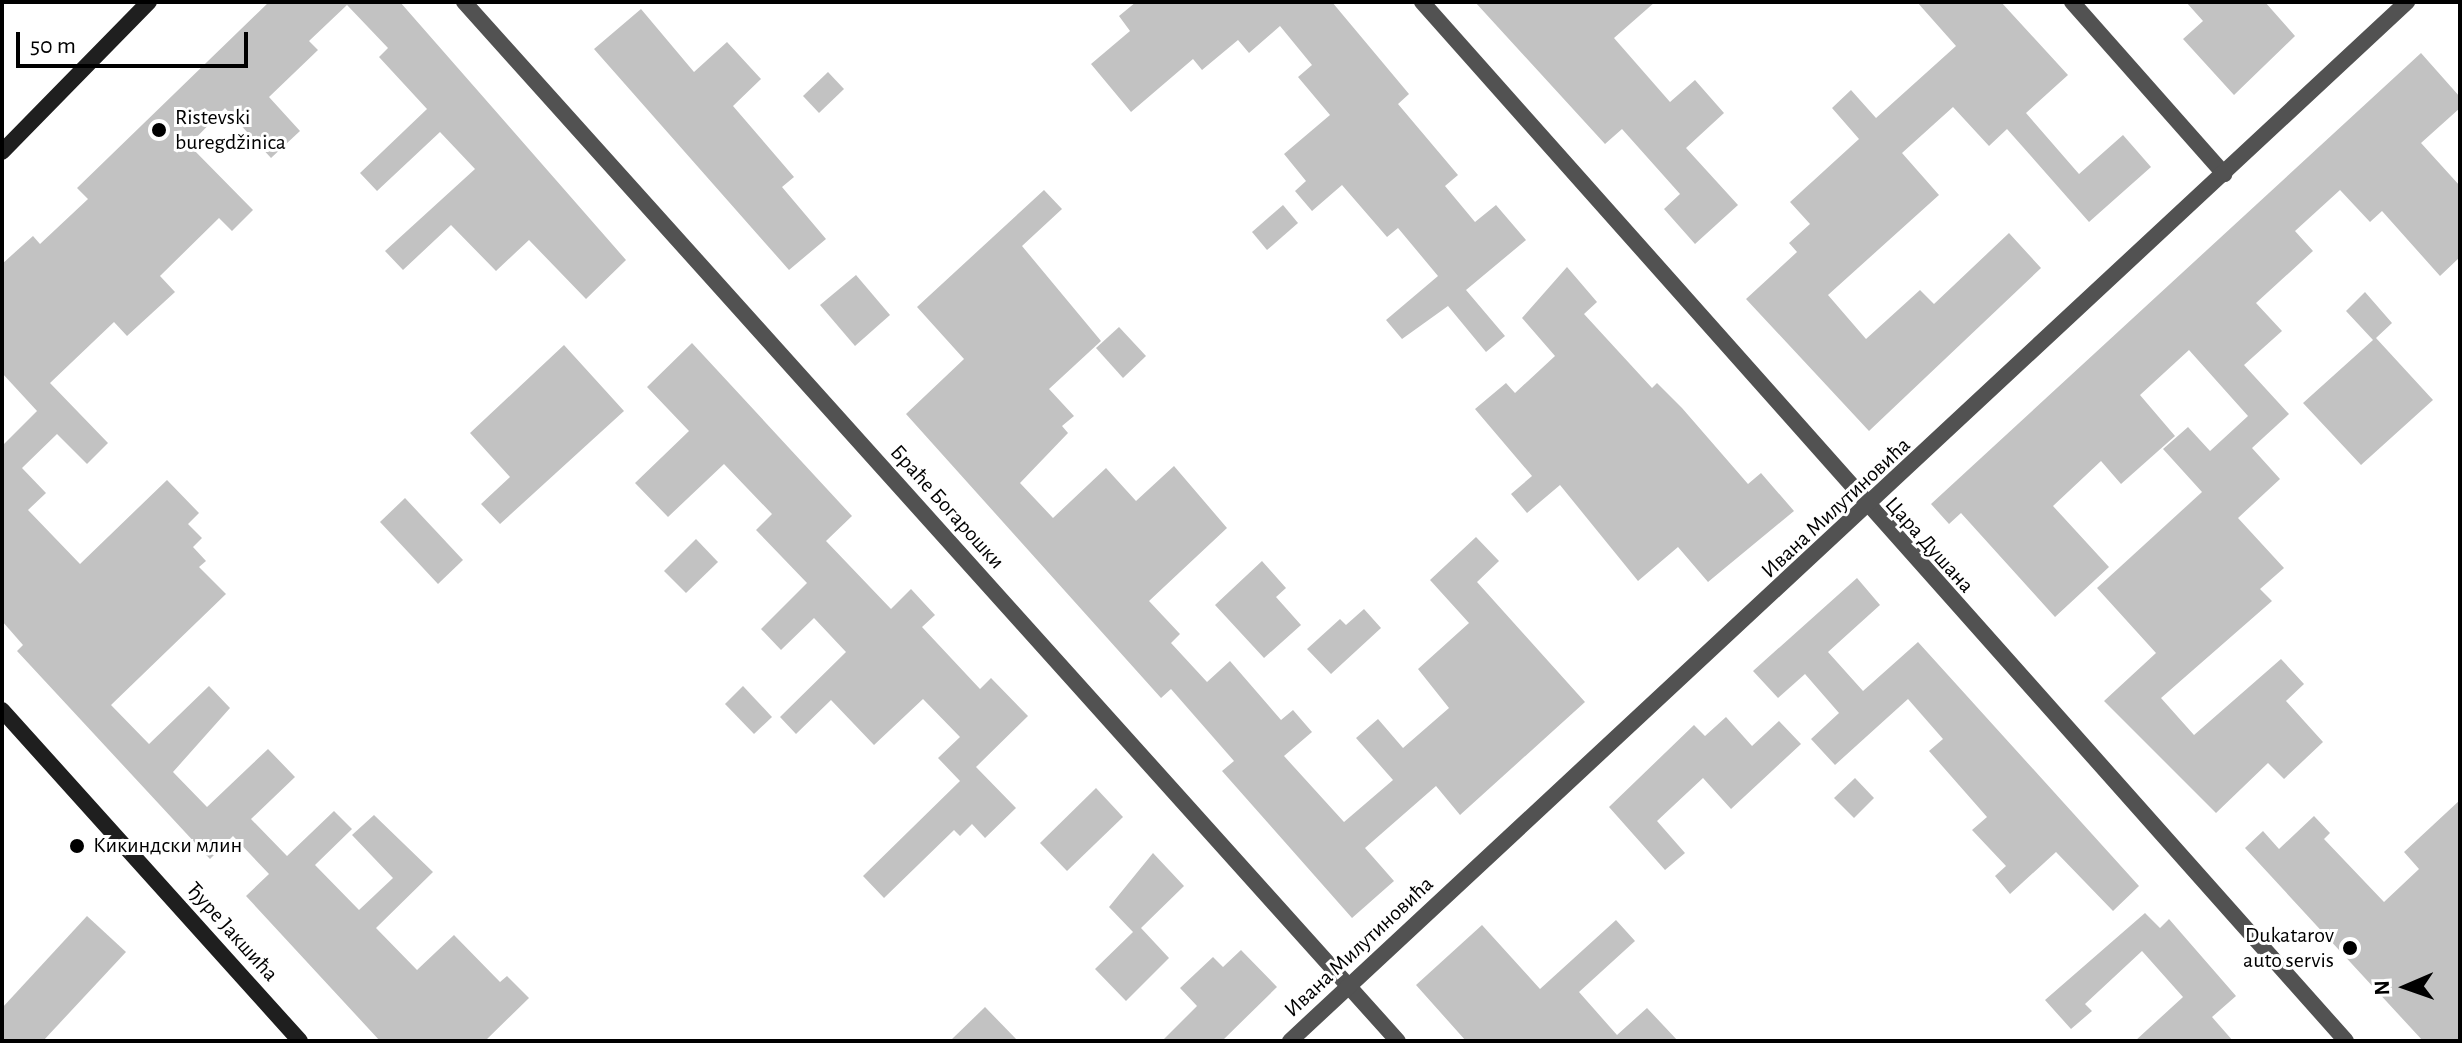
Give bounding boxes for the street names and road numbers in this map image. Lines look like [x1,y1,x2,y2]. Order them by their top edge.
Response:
street label: Ивана Милутиновића [1756,432,1916,584]
street label: Браће Богарошки [884,439,1010,575]
street label: Цара Душана [1879,491,1979,599]
street label: Ивана Милутиновића [1279,871,1439,1023]
street label: Ђуре Јакшића [181,877,283,987]

